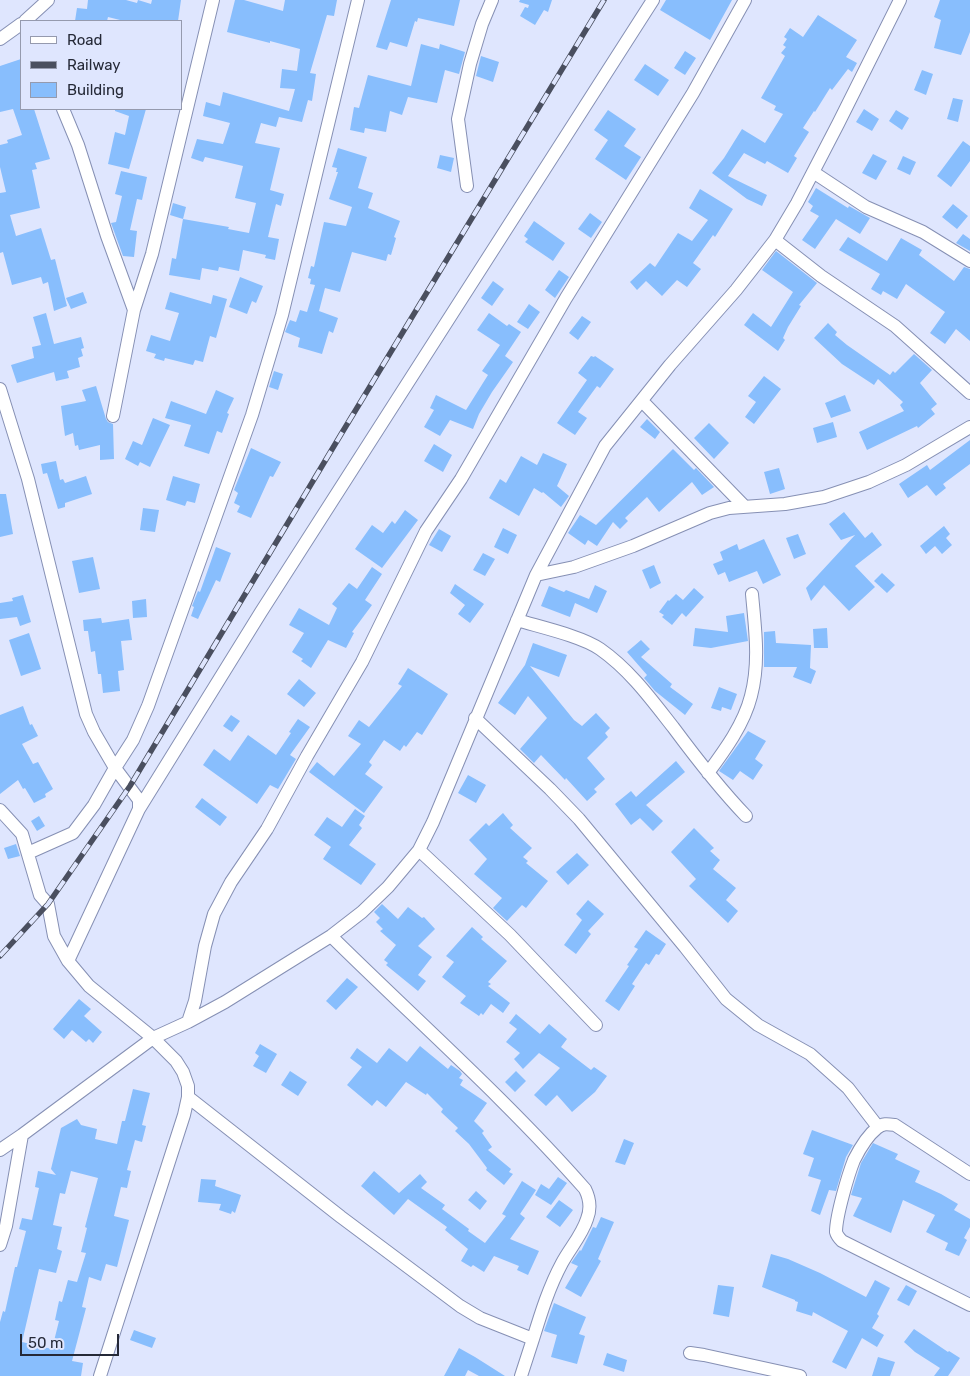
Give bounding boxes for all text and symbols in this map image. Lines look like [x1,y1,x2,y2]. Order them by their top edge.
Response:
legend [20,20,182,110]
text: Road [67,31,103,49]
text: Railway [67,56,121,74]
text: Building [67,81,124,99]
scale bar [22,1324,121,1356]
text: 50 m [28,1334,63,1352]

